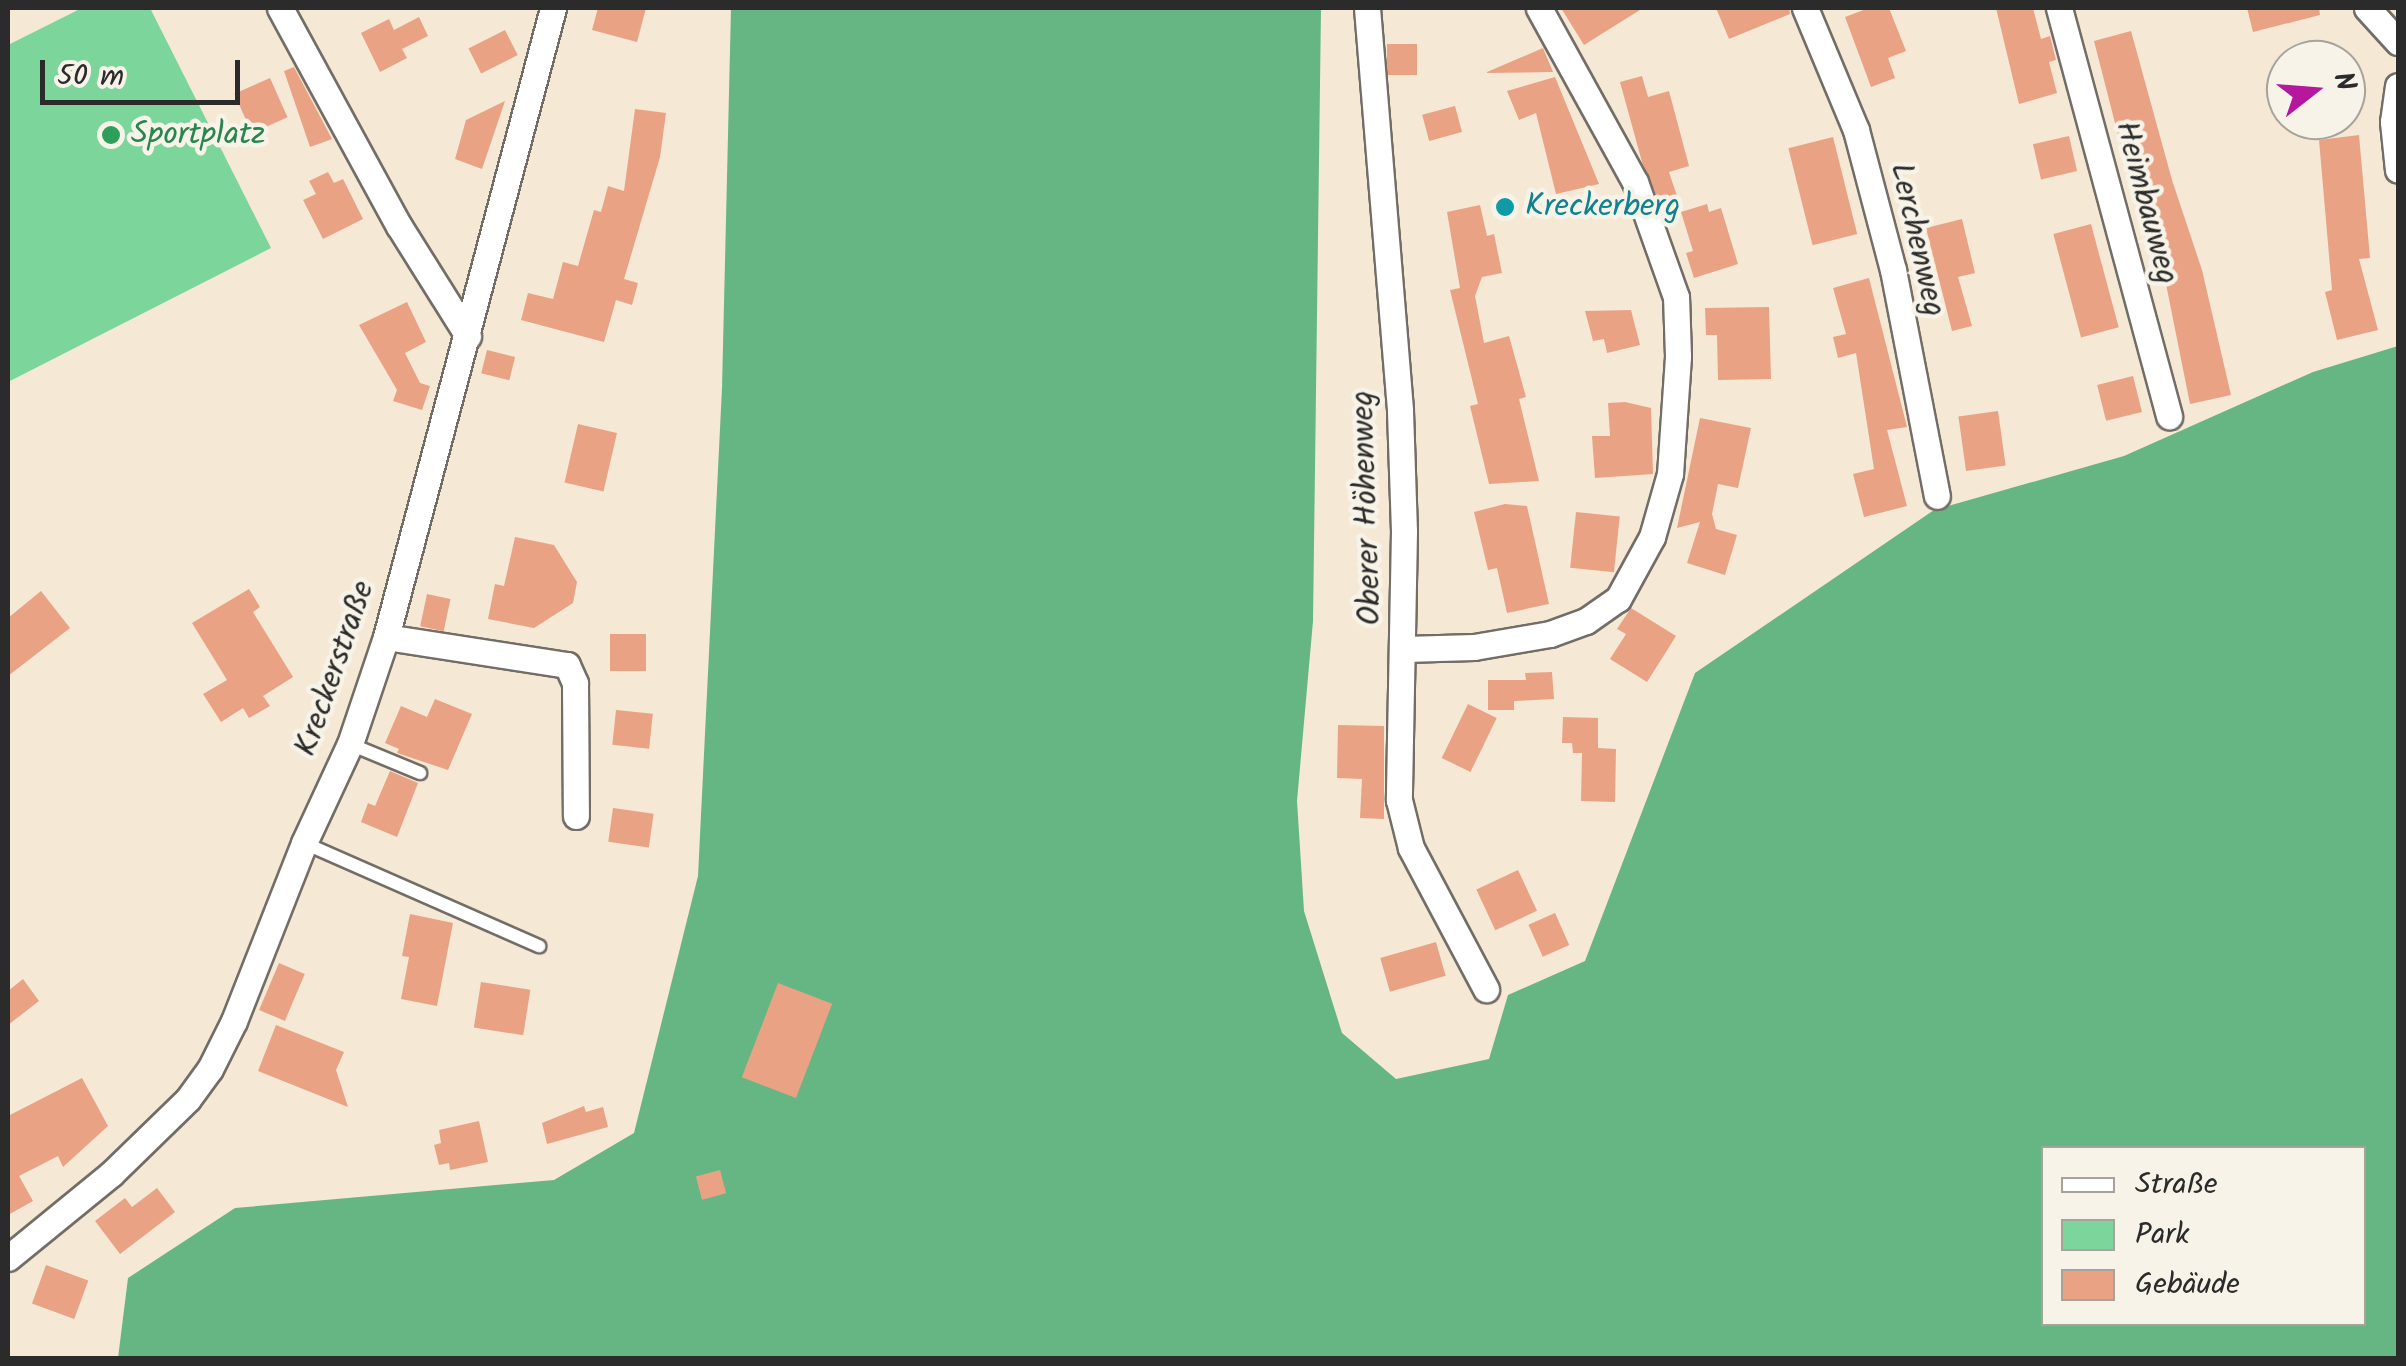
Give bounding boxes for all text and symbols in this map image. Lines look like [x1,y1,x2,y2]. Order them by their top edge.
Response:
scale bar [45,40,245,102]
north arrow [2266,40,2366,140]
text: 50 m [57,53,124,101]
text: N [2319,67,2367,97]
place label: Sportplatz [131,116,265,154]
street label: Heimbauweg [2105,117,2185,289]
marker: Sportplatz [100,124,122,146]
street label: Lerchenweg [1880,159,1952,321]
place label: Kreckerberg [1525,188,1680,226]
marker: Kreckerberg [1494,196,1516,218]
street label: Oberer Höhenweg [1345,390,1391,626]
street label: Kreckerstraße [288,576,384,762]
legend [2041,1146,2366,1326]
text: Straße [2135,1161,2218,1209]
text: Park [2135,1211,2189,1259]
text: Gebäude [2135,1261,2240,1309]

